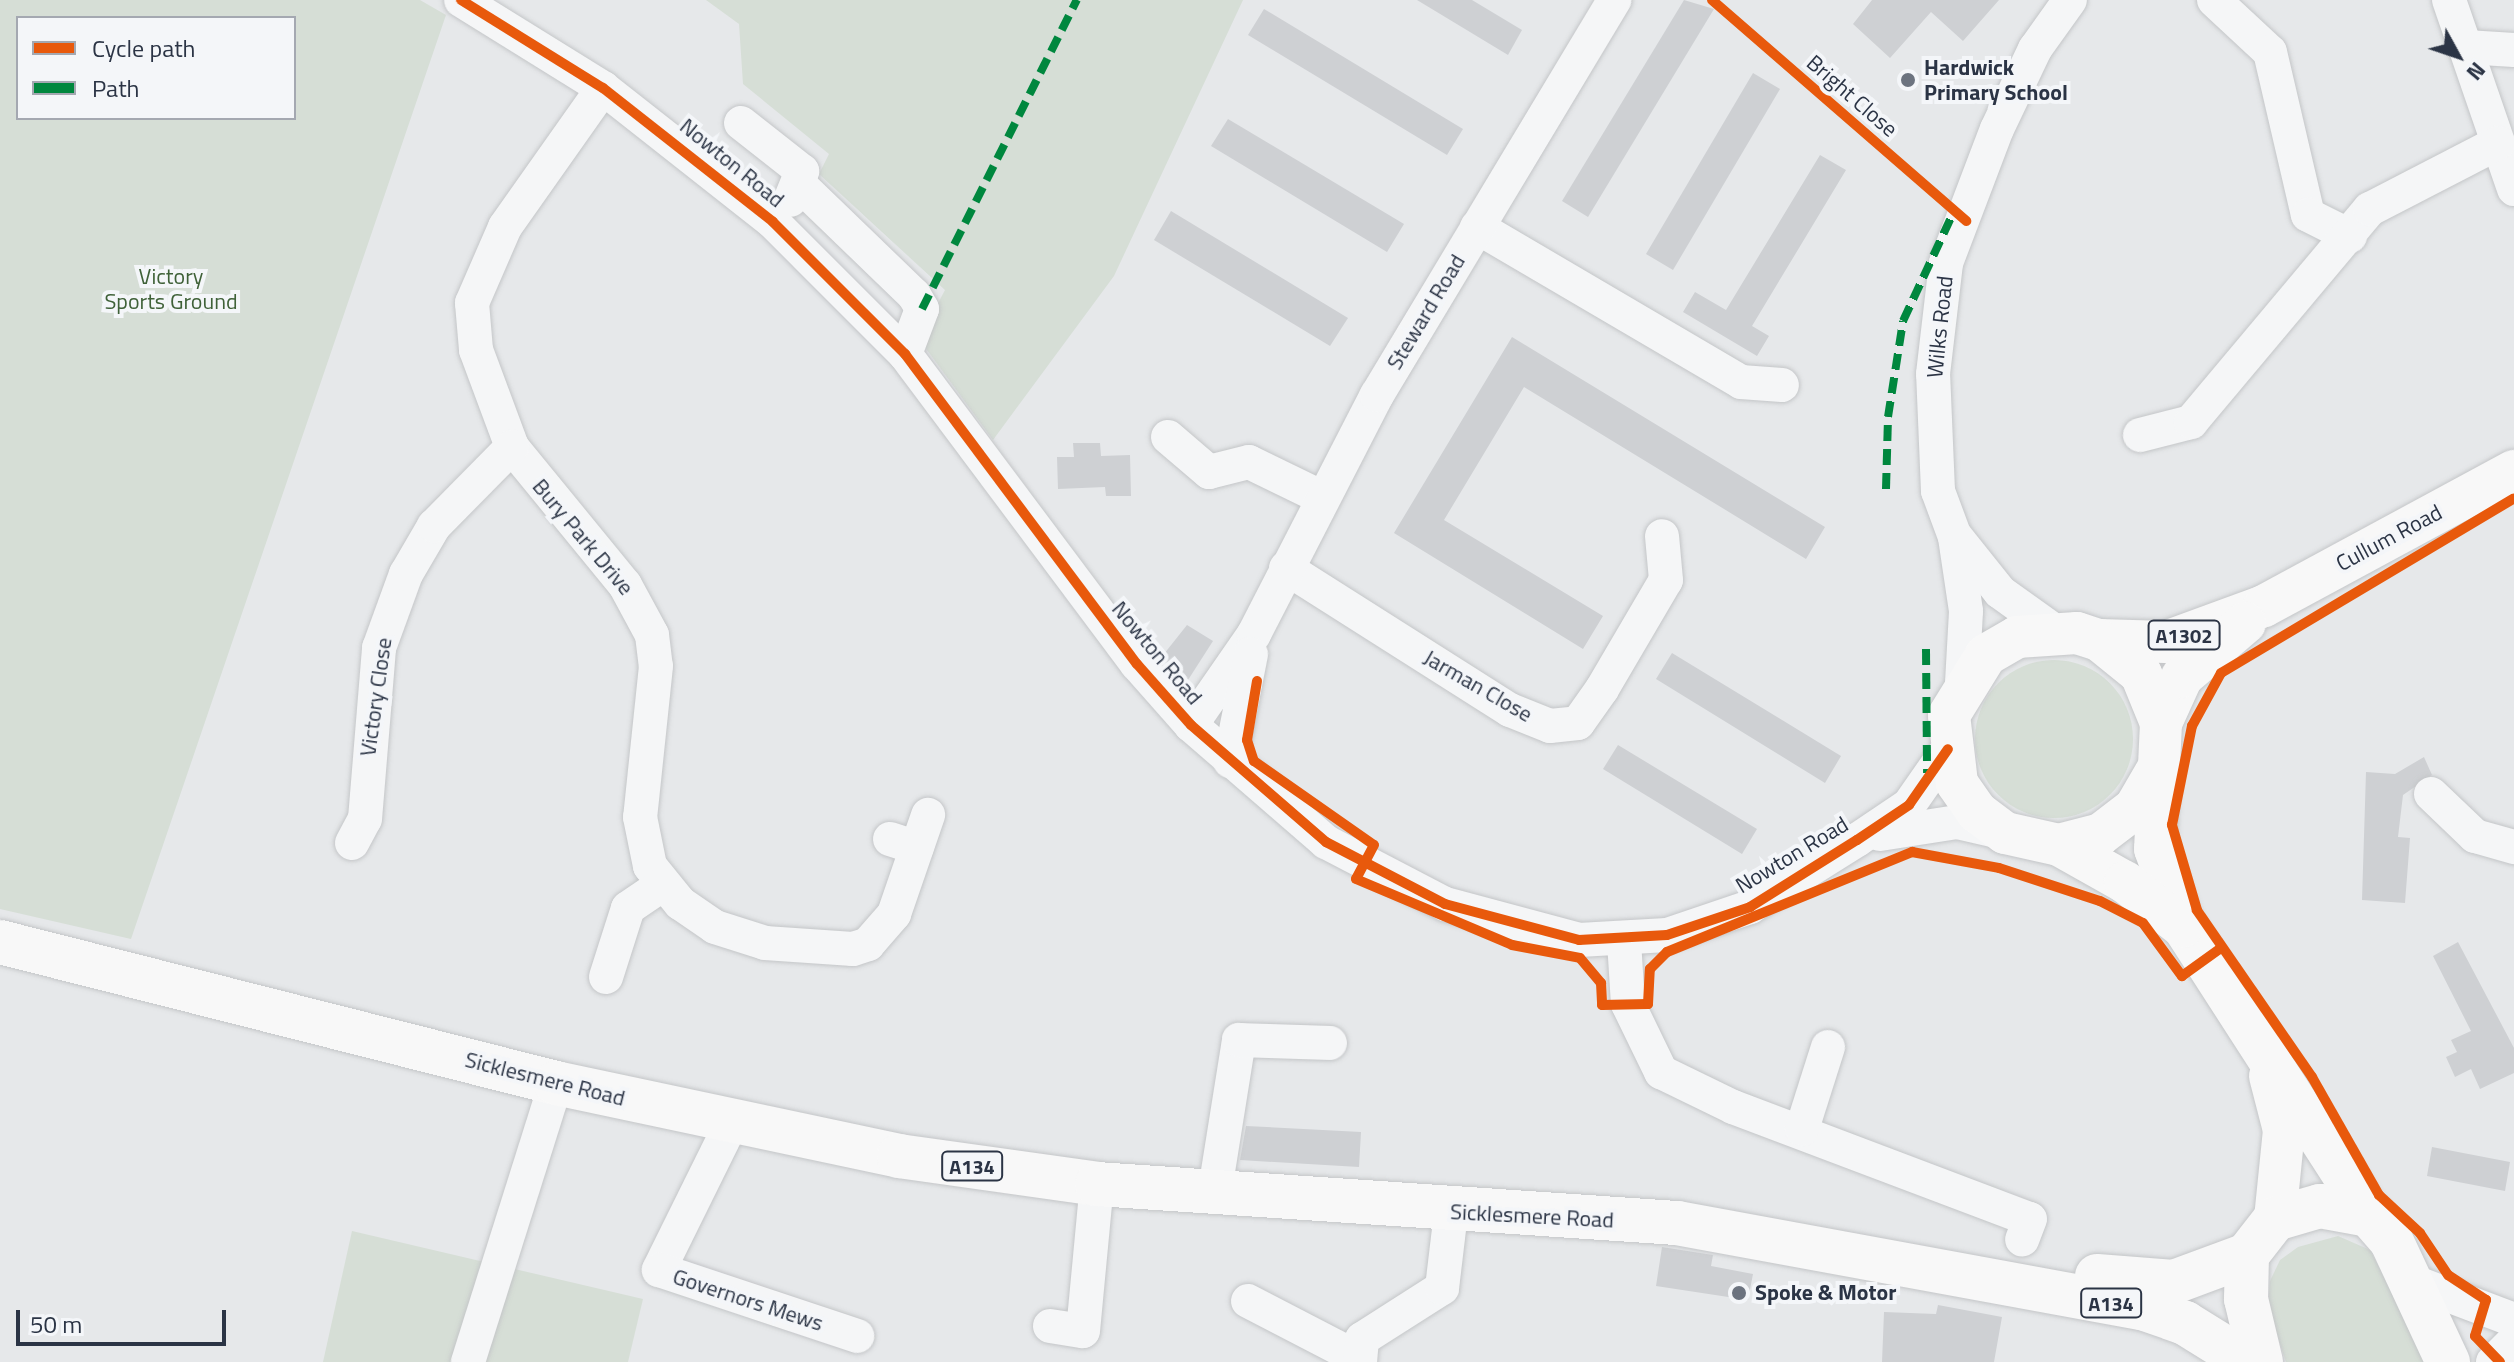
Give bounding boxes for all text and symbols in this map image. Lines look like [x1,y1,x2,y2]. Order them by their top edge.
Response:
legend [16,16,296,120]
north arrow [2418,16,2498,96]
text: Cycle path [92,30,195,66]
street label: Bright Close [1801,49,1903,143]
place label: Hardwick Primary School [1924,54,2068,106]
text: N [2458,55,2494,88]
text: Path [92,70,139,106]
marker: Hardwick Primary School [1899,71,1917,89]
street label: Nowton Road [674,113,790,213]
street label: Steward Road [1381,250,1471,374]
park label: Victory Sports Ground [104,263,238,314]
street label: Wilks Road [1922,275,1958,379]
street label: Bury Park Drive [527,474,639,600]
street label: Cullum Road [2332,499,2446,577]
street label: Nowton Road [1106,596,1208,710]
road number: A1302 [2146,619,2222,651]
street label: Victory Close [355,636,397,758]
street label: Jarman Close [1419,644,1537,728]
street label: Nowton Road [1731,811,1853,899]
street label: Sicklesmere Road [462,1046,628,1112]
road number: A134 [940,1150,1004,1182]
street label: Sicklesmere Road [1450,1199,1614,1233]
street label: Governors Mews [670,1263,826,1337]
place label: Spoke & Motor [1755,1280,1896,1306]
marker: Spoke & Motor [1730,1284,1748,1302]
road number: A134 [2079,1287,2143,1319]
scale bar [20,1294,230,1344]
text: 50 m [30,1306,82,1342]

